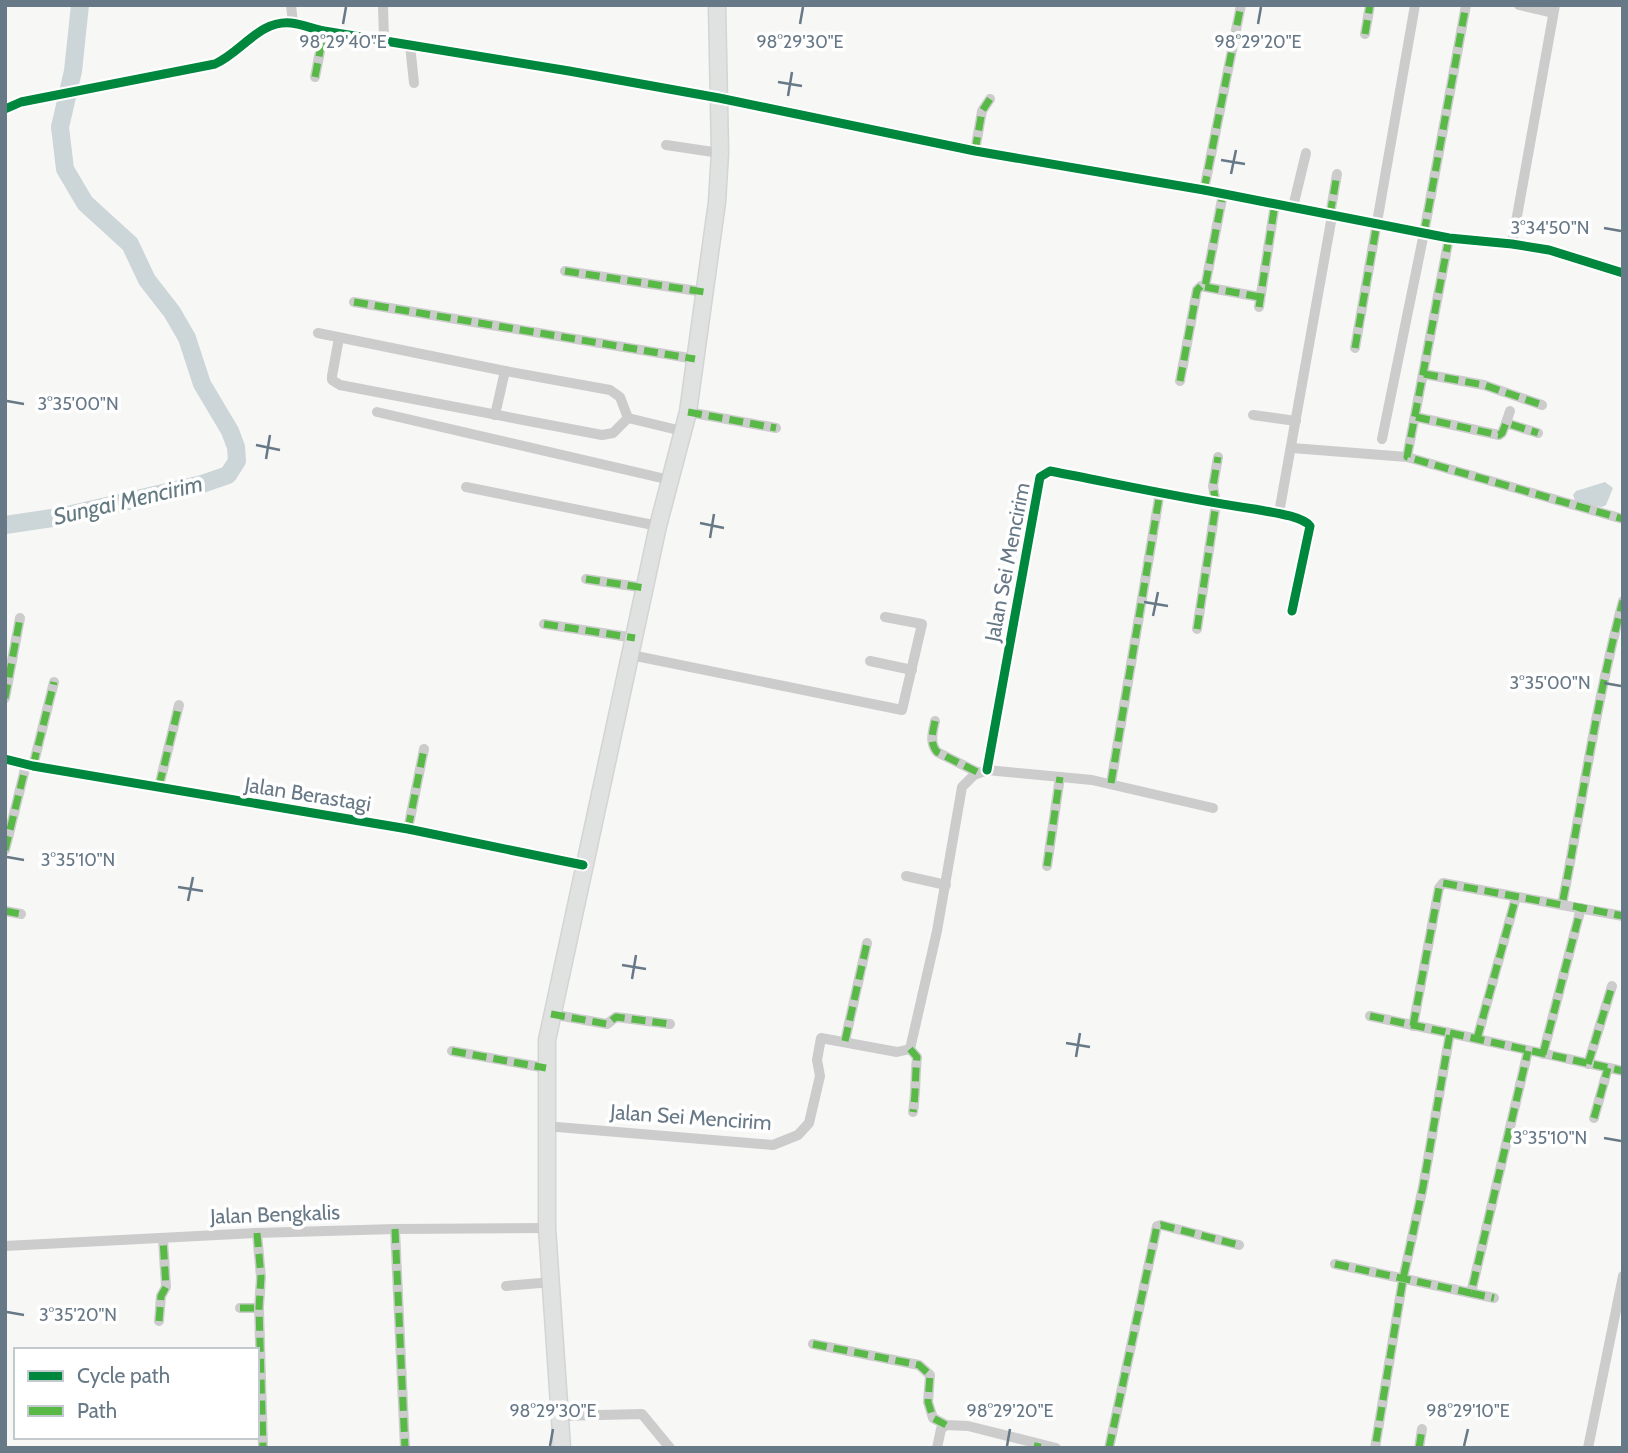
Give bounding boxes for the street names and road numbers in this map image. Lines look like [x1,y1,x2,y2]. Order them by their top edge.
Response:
street label: Jalan Sei Mencirim [979,480,1035,645]
street label: Jalan Berastagi [242,772,373,816]
street label: Jalan Sei Mencirim [608,1099,773,1135]
street label: Jalan Bengkalis [209,1199,341,1229]

